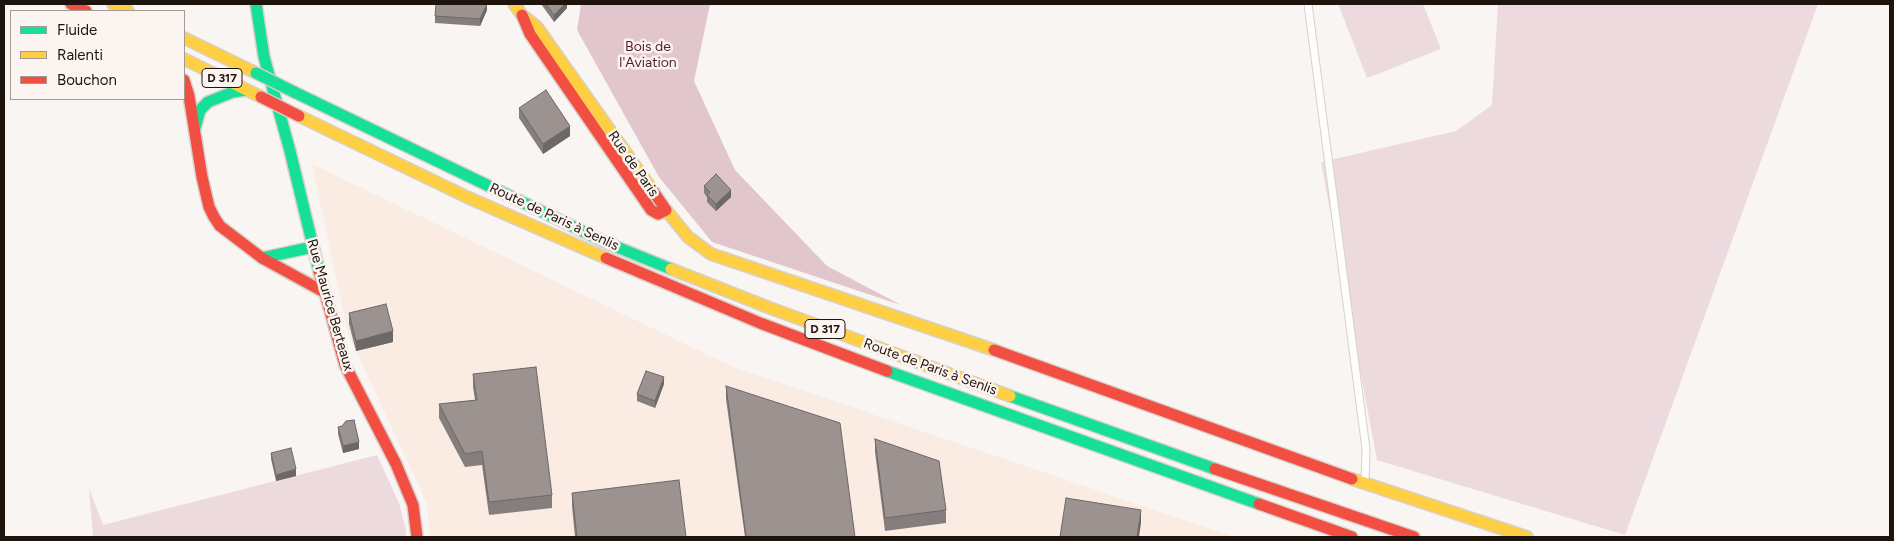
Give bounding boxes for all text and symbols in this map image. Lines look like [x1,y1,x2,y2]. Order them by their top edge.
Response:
legend [10,10,185,100]
text: Fluide [57,21,97,39]
park label: Bois de l'Aviation [619,39,677,72]
text: Ralenti [57,46,103,64]
road number: D 317 [202,68,242,88]
text: Bouchon [57,71,117,89]
street label: Rue de Paris [604,128,662,200]
street label: Route de Paris à Senlis [487,180,621,254]
street label: Rue Maurice Berteaux [303,237,357,373]
road number: D 317 [805,320,845,338]
street label: Route de Paris à Senlis [861,335,999,399]

